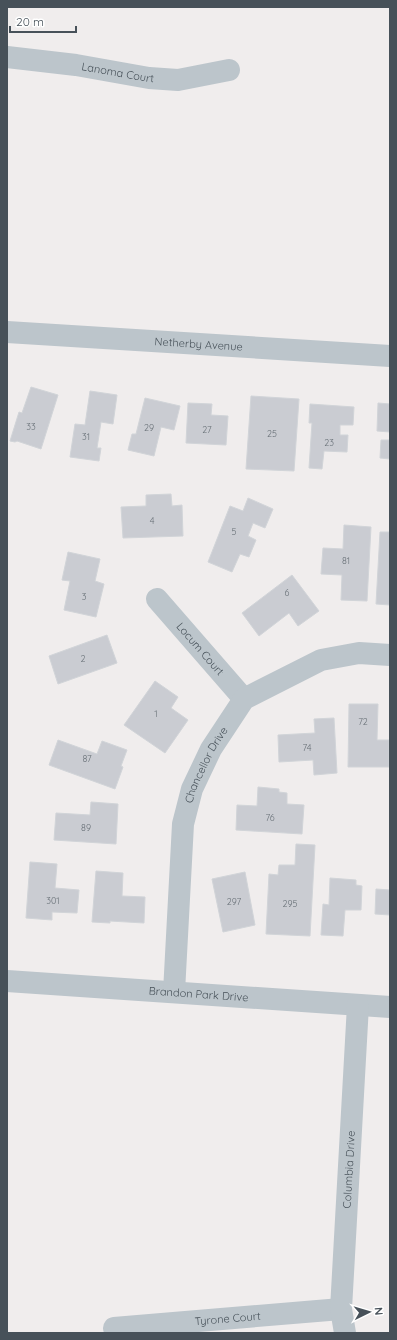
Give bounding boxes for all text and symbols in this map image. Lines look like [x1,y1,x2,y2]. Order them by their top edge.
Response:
scale bar [10,8,76,34]
text: 20 m [16,14,44,29]
street label: Lanoma Court [81,59,155,85]
street label: Netherby Avenue [154,334,243,354]
house number: 33 [26,421,36,432]
house number: 29 [144,422,154,433]
house number: 27 [202,424,212,435]
house number: 25 [267,428,277,439]
house number: 31 [82,431,90,442]
house number: 23 [324,437,334,448]
house number: 4 [150,515,155,526]
house number: 5 [232,526,237,537]
house number: 81 [342,555,350,566]
house number: 6 [285,587,290,598]
house number: 3 [82,591,87,602]
street label: Locum Court [173,619,227,678]
house number: 2 [81,653,86,664]
house number: 1 [154,708,158,719]
house number: 72 [358,716,368,727]
street label: Chancellor Drive [182,724,231,805]
house number: 74 [302,742,312,753]
house number: 87 [82,753,92,764]
house number: 76 [265,812,275,823]
house number: 89 [81,822,91,833]
house number: 301 [46,895,60,906]
house number: 297 [227,896,242,907]
house number: 295 [283,898,298,909]
street label: Brandon Park Drive [148,984,249,1004]
street label: Columbia Drive [340,1130,358,1209]
north arrow [349,1292,389,1332]
text: N [372,1306,386,1316]
street label: Tyrone Court [194,1309,261,1328]

